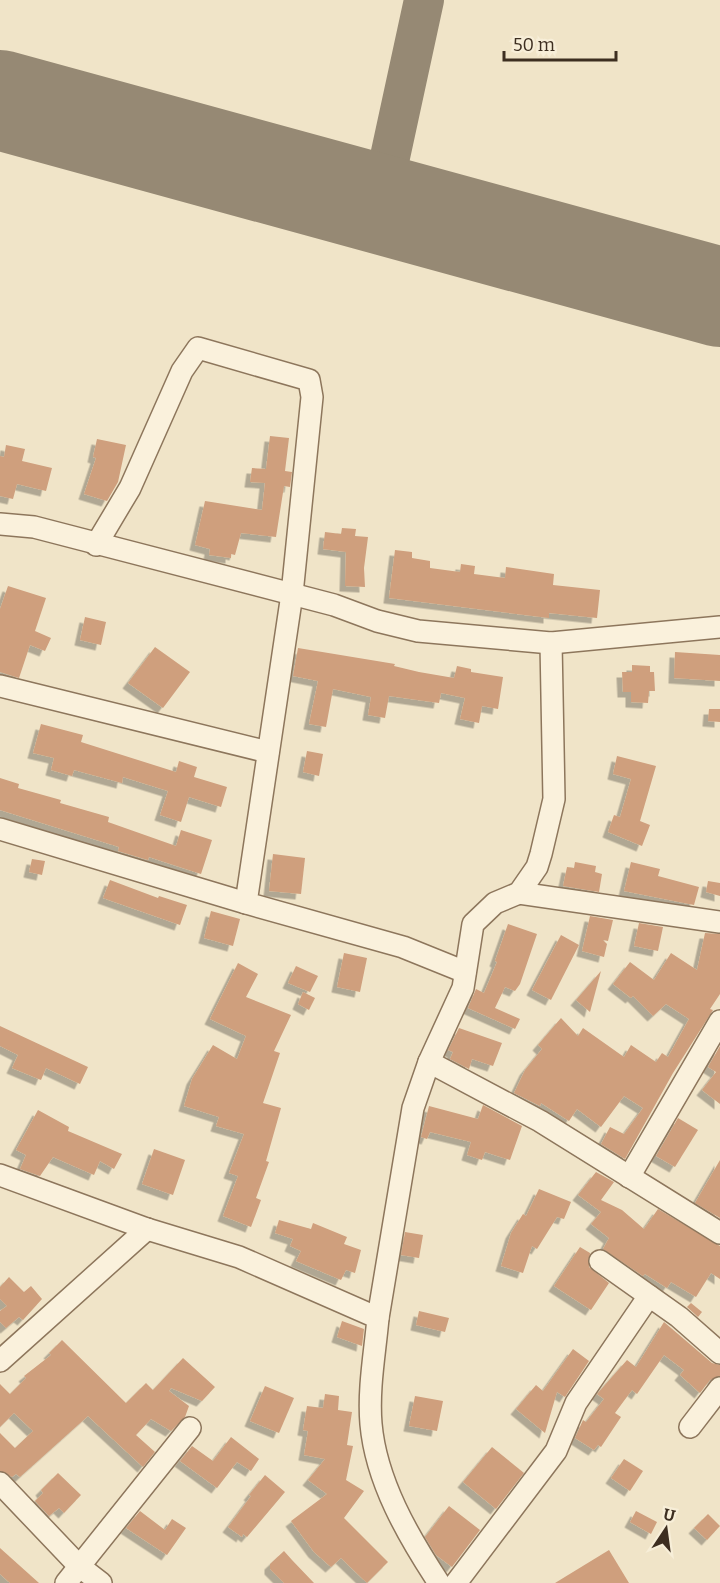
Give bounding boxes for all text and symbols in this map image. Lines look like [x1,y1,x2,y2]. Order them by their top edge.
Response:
scale bar [504,24,616,62]
text: 50 m [513,34,555,56]
north arrow [636,1499,696,1559]
text: U [661,1504,677,1525]

